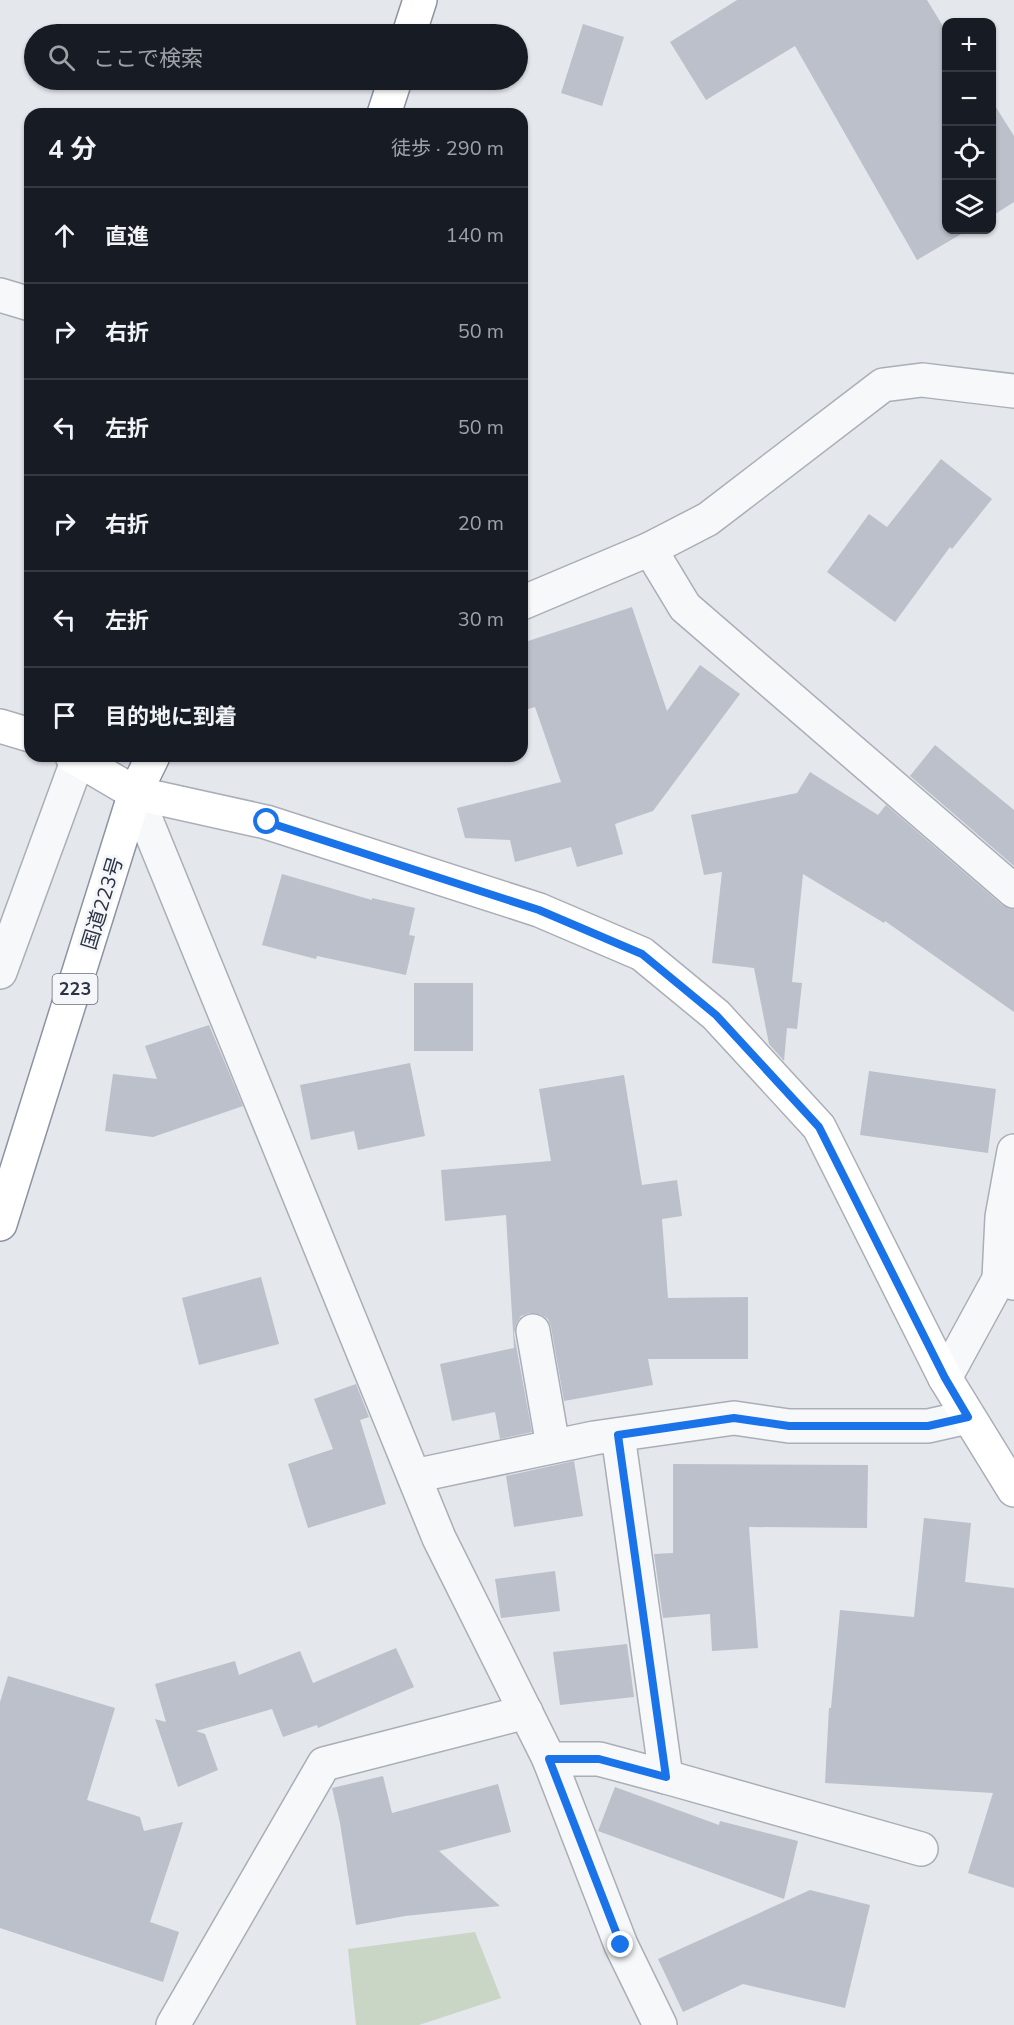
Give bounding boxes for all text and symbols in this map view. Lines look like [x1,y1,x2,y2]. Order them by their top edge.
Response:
map controls [942,18,996,234]
button: + [942,18,996,72]
search box [24,24,528,90]
icon: search [45,41,78,74]
text: ここで検索 [93,44,203,74]
button: − [942,72,996,126]
button: locate [942,126,996,180]
text: 4 分 [48,132,97,167]
text: 徒歩 · 290 m [391,135,504,162]
button: layers [942,180,996,234]
icon: ahead [48,219,81,252]
text: 直進 [105,222,149,252]
text: 140 m [446,222,504,249]
icon: right [48,315,81,348]
text: 右折 [105,318,149,348]
text: 50 m [458,318,504,345]
icon: left [48,411,81,444]
text: 左折 [105,414,149,444]
text: 50 m [458,414,504,441]
icon: right [48,507,81,540]
text: 右折 [105,510,149,540]
text: 20 m [458,510,504,537]
icon: left [48,603,81,636]
text: 左折 [105,606,149,636]
text: 30 m [458,606,504,633]
icon: arrive [48,699,81,732]
text: 目的地に到着 [105,702,237,732]
route start [253,808,279,834]
street label: 国道223号 [76,853,129,953]
road number: 223 [52,974,98,1004]
route end [607,1931,633,1957]

